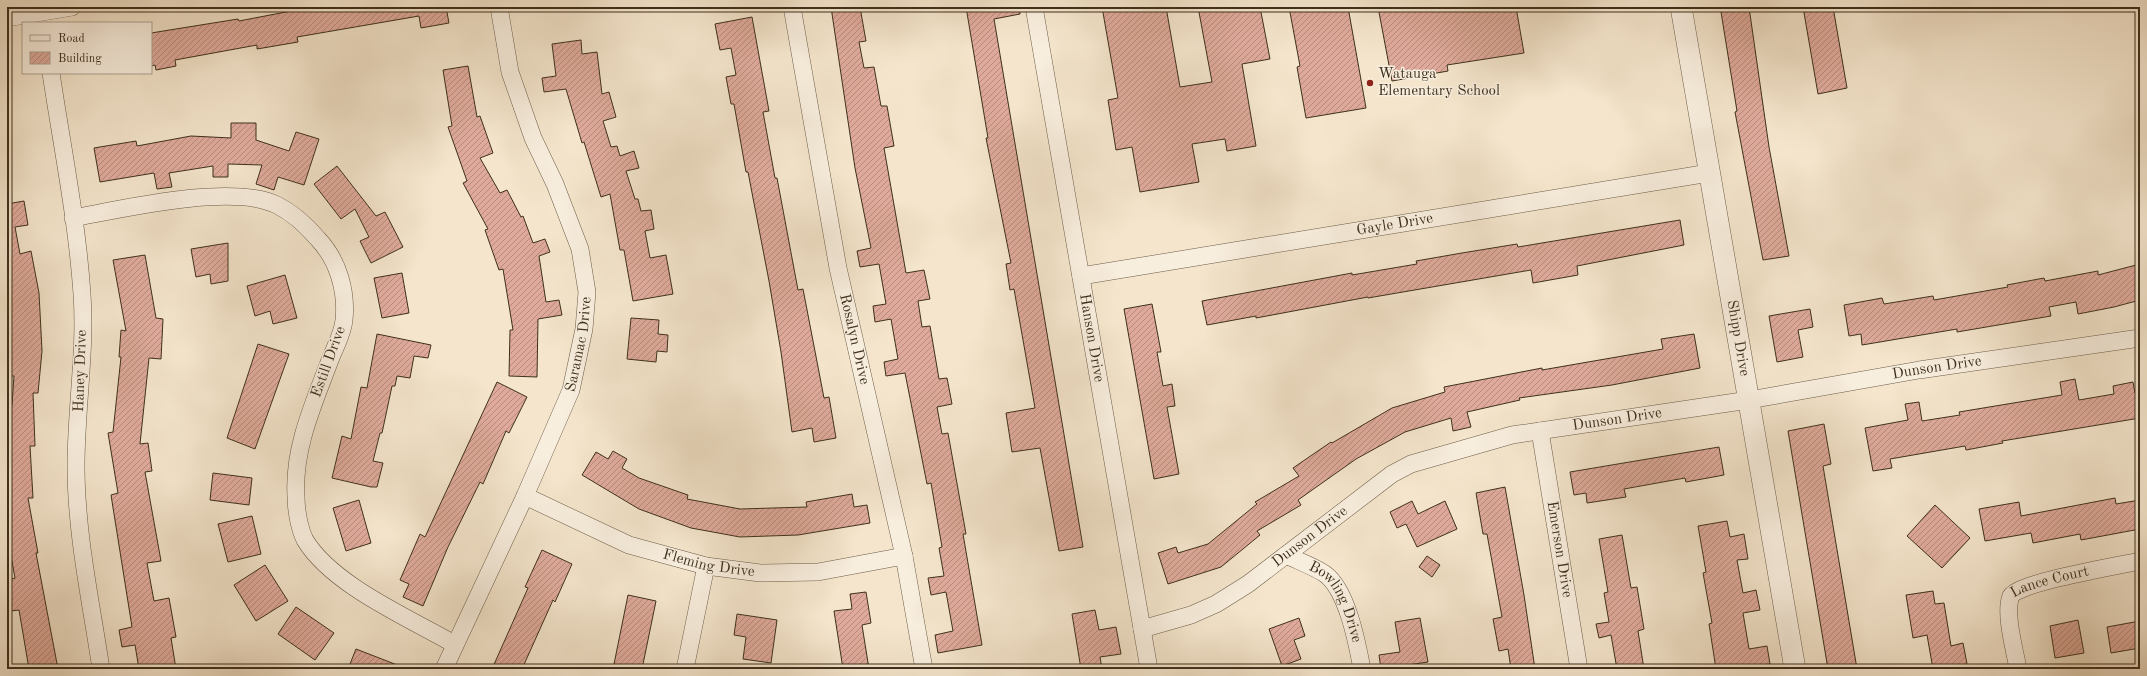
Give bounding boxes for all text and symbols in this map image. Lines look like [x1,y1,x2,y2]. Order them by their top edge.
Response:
legend [22,22,152,74]
text: Road [58,33,85,45]
text: Building [58,53,102,65]
place label: Watauga Elementary School [1378,67,1500,99]
marker: Watauga Elementary School [1365,78,1375,88]
street label: Gayle Drive [1356,211,1434,238]
street label: Rosalyn Drive [837,292,872,386]
street label: Hanson Drive [1076,293,1107,384]
street label: Saramac Drive [563,296,594,393]
street label: Shipp Drive [1724,299,1752,378]
street label: Estill Drive [309,324,349,400]
street label: Haney Drive [72,329,90,412]
street label: Dunson Drive [1891,354,1983,382]
street label: Dunson Drive [1571,405,1663,433]
street label: Emerson Drive [1544,500,1575,599]
street label: Dunson Drive [1270,503,1350,570]
street label: Fleming Drive [661,547,756,580]
street label: Bowling Drive [1306,559,1364,644]
street label: Lance Court [2008,564,2090,601]

